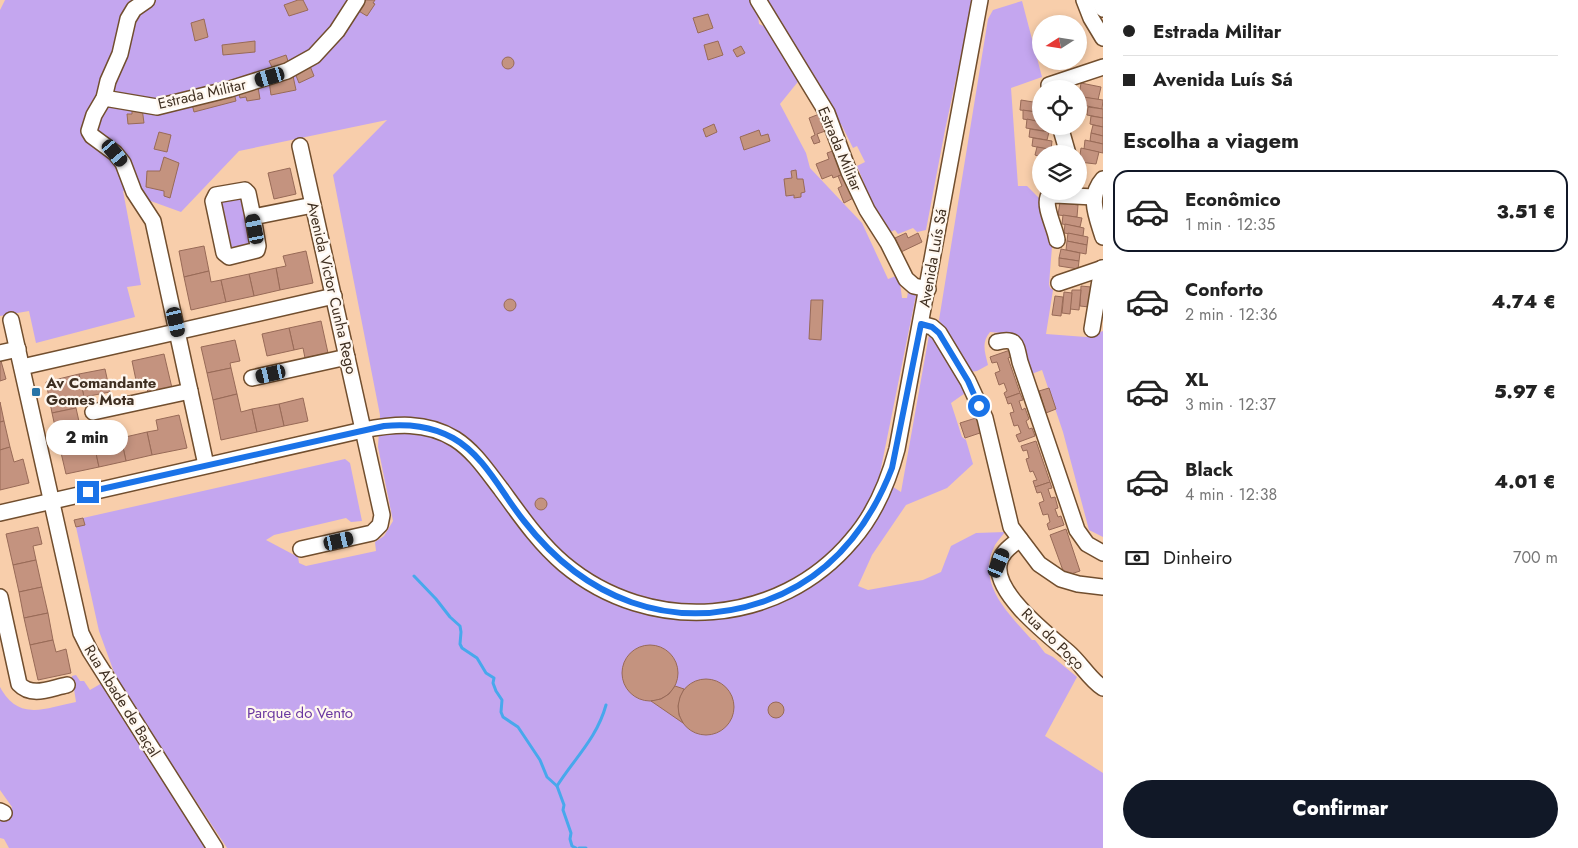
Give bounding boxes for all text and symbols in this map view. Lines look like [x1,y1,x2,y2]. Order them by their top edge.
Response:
north arrow [1032,15,1088,70]
map controls [1032,15,1087,200]
text: Estrada Militar [1153,18,1282,45]
car [253,66,286,88]
text: Avenida Luís Sá [1153,66,1293,93]
street label: Estrada Militar [156,73,249,115]
button: locate [1032,80,1087,135]
street label: Estrada Militar [812,103,868,195]
text: Escolha a viagem [1123,124,1299,156]
car [99,137,130,169]
button: layers [1032,145,1087,200]
text: Econômico [1185,186,1281,213]
icon: car [1125,189,1170,234]
text: 3.51 € [1497,198,1556,225]
street label: Avenida Victor Cunha Rego [301,200,363,376]
street label: Avenida Luís Sá [914,207,952,309]
car [244,213,265,245]
text: 1 min · 12:35 [1185,213,1275,236]
text: Conforto [1185,276,1263,303]
icon: car [1125,279,1170,324]
text: 4.74 € [1491,288,1556,315]
text: 2 min · 12:36 [1185,303,1277,326]
car [165,306,186,338]
car [254,363,287,385]
text: XL [1185,366,1208,393]
icon: car [1125,369,1170,414]
place label: Av Comandante Gomes Mota [45,372,157,411]
text: 5.97 € [1494,378,1556,405]
marker: Av Comandante Gomes Mota [30,386,42,398]
text: 3 min · 12:37 [1185,393,1276,416]
route start [968,395,990,417]
callout: 2 min [47,420,129,454]
text: 2 min [66,426,108,449]
text: Black [1185,456,1233,483]
icon: car [1125,459,1170,504]
text: 4.01 € [1494,468,1556,495]
route end [77,481,99,503]
text: 4 min · 12:38 [1185,483,1277,506]
car [322,530,355,552]
icon: cash [1123,544,1151,572]
text: Dinheiro [1163,544,1232,571]
car [986,546,1011,580]
text: 700 m [1513,546,1558,569]
street label: Rua do Poço [1016,603,1090,675]
street label: Rua Abade de Baçal [79,641,165,761]
park label: Parque do Vento [247,702,353,724]
button: Confirmar [1123,780,1558,838]

